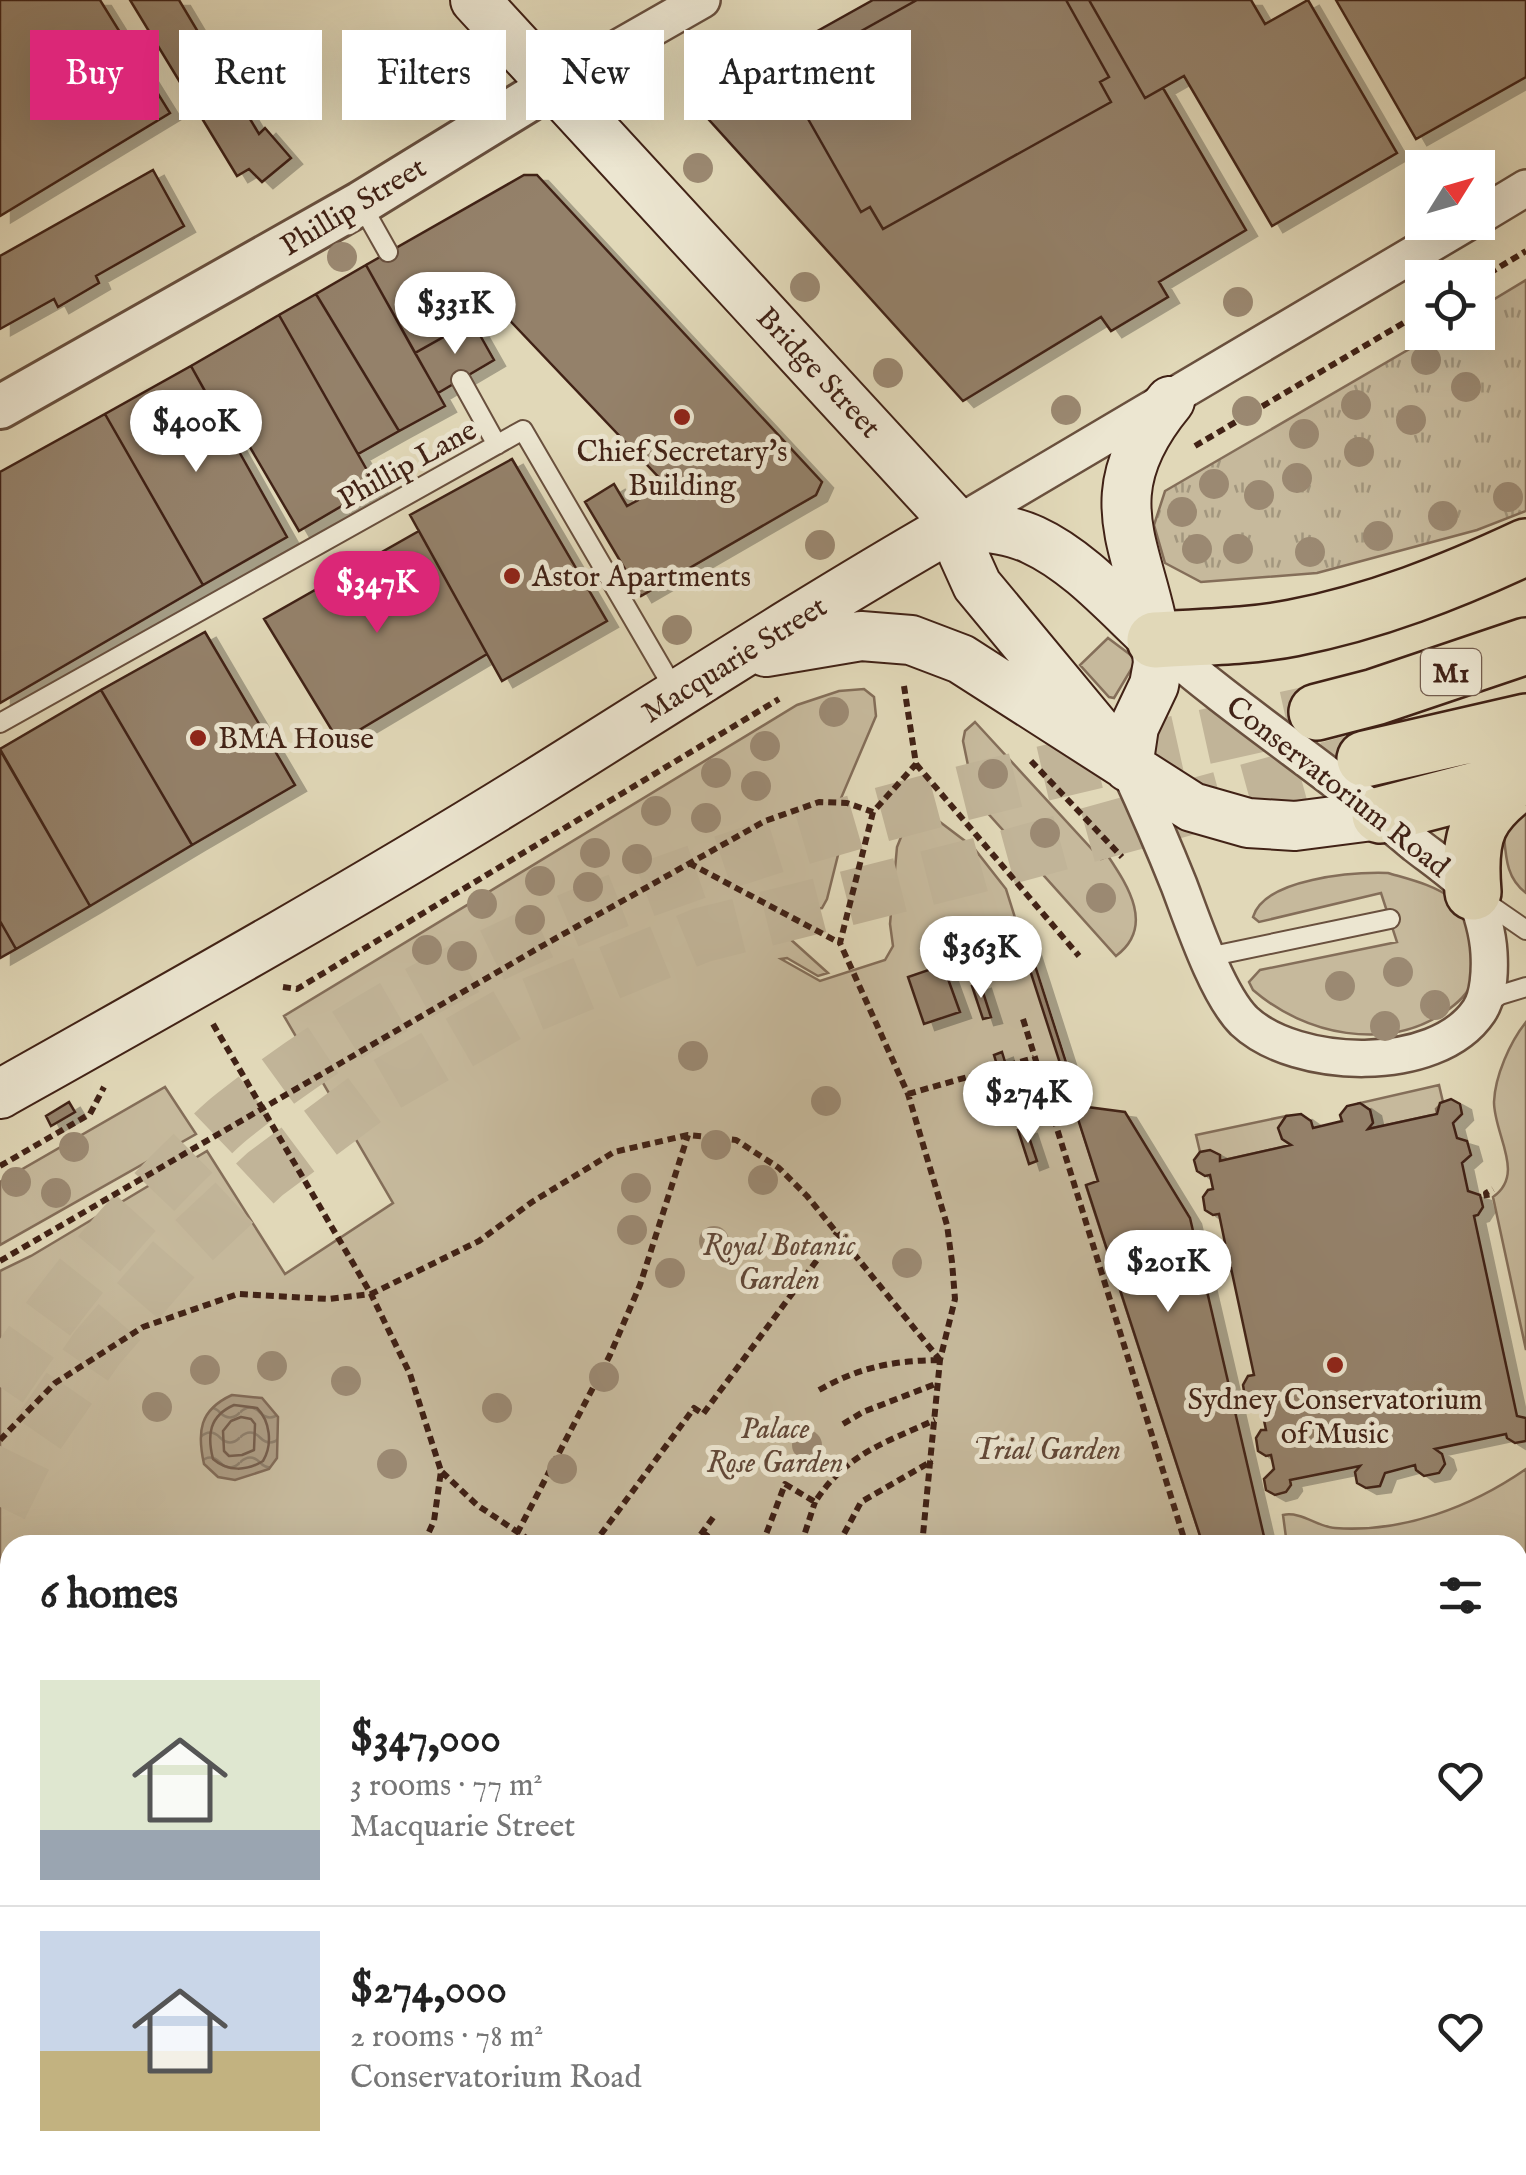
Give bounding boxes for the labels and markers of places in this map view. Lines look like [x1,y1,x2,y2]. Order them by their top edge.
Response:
pin: $331K [385,272,525,357]
pin: $400K [126,390,266,475]
marker: Chief Secretary's Building [671,406,693,428]
place label: Chief Secretary's Building [577,434,787,506]
pin: $347K [307,551,447,636]
place label: Astor Apartments [531,559,751,597]
marker: Astor Apartments [501,565,523,587]
place label: BMA House [218,721,374,759]
marker: BMA House [187,727,209,749]
pin: $363K [911,916,1051,1001]
pin: $274K [958,1061,1098,1146]
pin: $201K [1098,1230,1238,1315]
marker: Sydney Conservatorium of Music [1324,1354,1346,1376]
place label: Sydney Conservatorium of Music [1187,1382,1483,1454]

